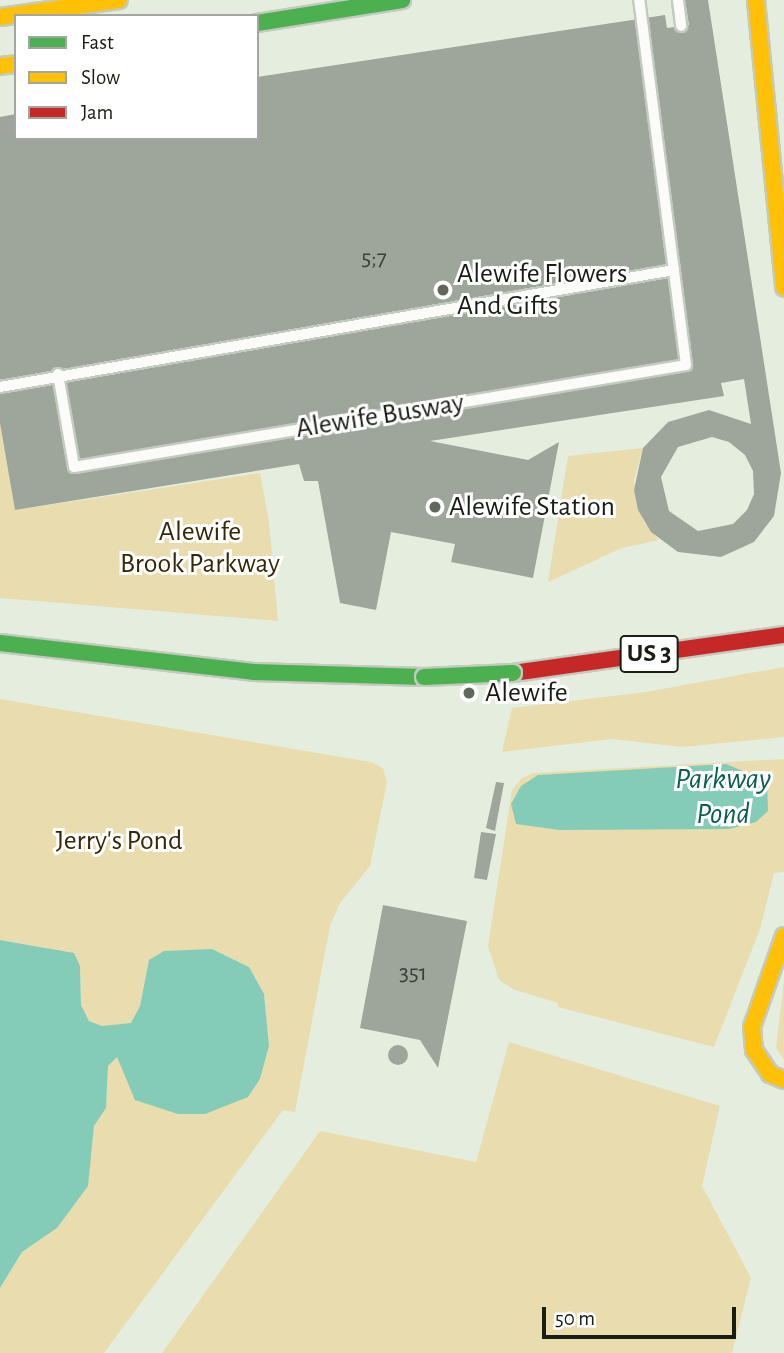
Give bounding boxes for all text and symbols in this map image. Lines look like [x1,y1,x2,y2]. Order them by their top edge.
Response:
legend [14,14,259,140]
text: Fast [81,32,114,53]
text: Slow [81,67,120,88]
text: Jam [81,102,113,123]
house number: 5;7 [361,245,387,273]
place label: Alewife Flowers And Gifts [457,257,627,323]
marker: Alewife Flowers And Gifts [435,282,451,298]
street label: Alewife Busway [294,386,466,446]
place label: Alewife Station [449,490,615,524]
marker: Alewife Station [427,499,443,515]
park label: Alewife Brook Parkway [120,515,280,581]
road number: US 3 [619,632,679,676]
place label: Alewife [485,676,568,710]
marker: Alewife [459,683,479,703]
water label: Parkway Pond [675,761,771,832]
park label: Jerry's Pond [56,824,182,858]
house number: 351 [399,960,427,988]
scale bar [546,1294,740,1338]
text: 50 m [555,1308,595,1329]

